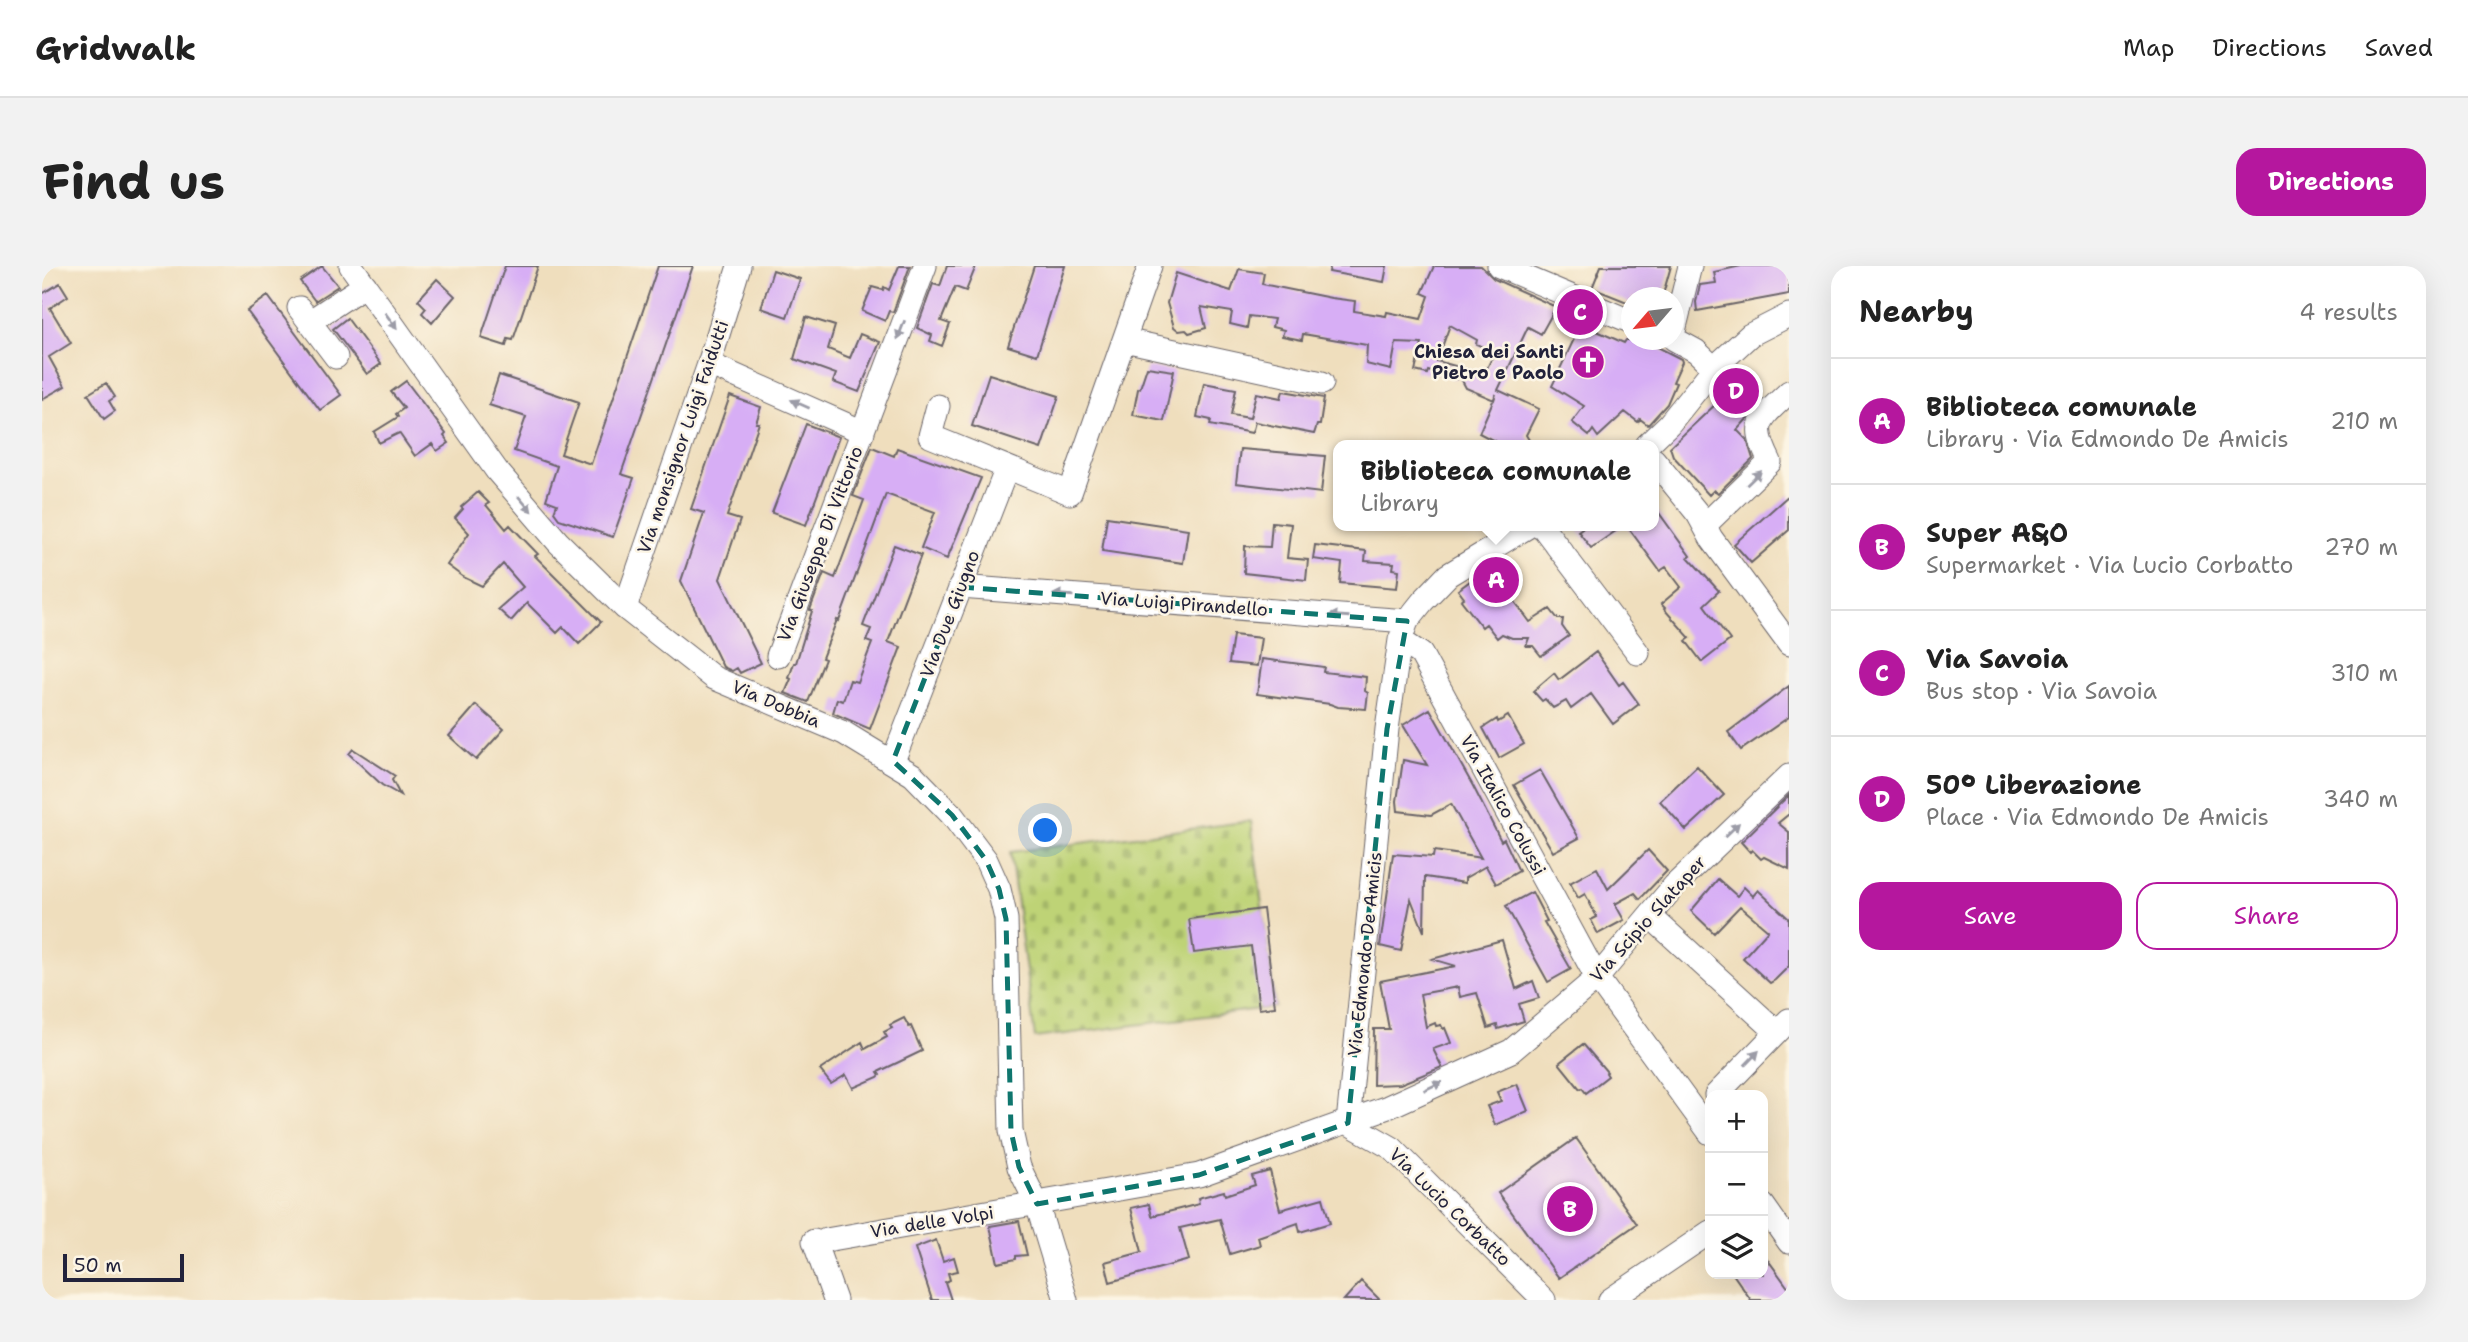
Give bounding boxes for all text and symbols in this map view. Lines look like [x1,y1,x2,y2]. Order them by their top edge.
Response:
text: Gridwalk [35,26,196,71]
text: Map [2123,32,2174,64]
text: Directions [2212,32,2327,64]
text: Saved [2365,32,2433,64]
button: Directions [2236,148,2426,216]
text: Find us [42,149,225,215]
pin: C [1557,286,1603,338]
north arrow [1621,287,1684,350]
text: Nearby [1859,291,1974,332]
text: 4 results [2299,297,2398,327]
one-way arrow [384,312,398,330]
street label: Via monsignor Luigi Faidutti [632,317,734,557]
one-way arrow [895,319,906,340]
place label: Chiesa dei Santi Pietro e Paolo [1414,340,1564,385]
church icon: Chiesa dei Santi Pietro e Paolo [1569,343,1607,381]
pin: D [1713,365,1759,417]
text: Biblioteca comunale [1926,389,2197,424]
one-way arrow [790,398,810,410]
text: A [1873,406,1891,436]
text: 210 m [2330,406,2398,436]
text: Library · Via Edmondo De Amicis [1926,424,2289,454]
popup [1333,440,1659,531]
street label: Via Giuseppe Di Vittorio [772,443,868,645]
text: Biblioteca comunale [1360,453,1632,488]
one-way arrow [1745,470,1762,486]
text: Library [1360,488,1439,518]
one-way arrow [517,496,532,513]
text: Super A&O [1926,515,2068,550]
text: B [1875,532,1889,562]
text: 270 m [2324,532,2398,562]
street label: Via Due Giugno [915,547,985,681]
text: Supermarket · Via Lucio Corbatto [1926,550,2293,580]
pin: A [1473,554,1519,606]
street label: Via Luigi Pirandello [1099,586,1269,622]
one-way arrow [1052,589,1074,600]
one-way arrow [1328,610,1350,621]
text: Via Savoia [1926,641,2068,676]
text: C [1875,658,1889,688]
text: 310 m [2330,658,2398,688]
street label: Via Dobbia [728,675,824,733]
text: Bus stop · Via Savoia [1926,676,2157,706]
street label: Via Italico Colussi [1454,730,1552,880]
text: 50° Liberazione [1926,767,2142,802]
text: D [1874,784,1890,814]
text: 340 m [2323,784,2398,814]
text: Place · Via Edmondo De Amicis [1926,802,2269,832]
your location [1028,813,1062,847]
one-way arrow [1723,822,1740,838]
street label: Via Scipio Slataper [1585,850,1711,988]
street label: Via Edmondo De Amicis [1342,851,1388,1057]
button: Save [1859,882,2122,950]
button: Share [2136,882,2398,950]
one-way arrow [1744,1049,1761,1066]
one-way arrow [1423,1080,1443,1092]
map controls [1705,1090,1768,1279]
button: + [1705,1090,1768,1153]
street label: Via Lucio Corbatto [1384,1143,1516,1271]
button: − [1705,1153,1768,1216]
pin: B [1547,1183,1593,1235]
street label: Via delle Volpi [869,1200,995,1244]
button: layers [1705,1216,1768,1279]
scale bar [63,1251,184,1283]
text: 50 m [74,1253,122,1278]

